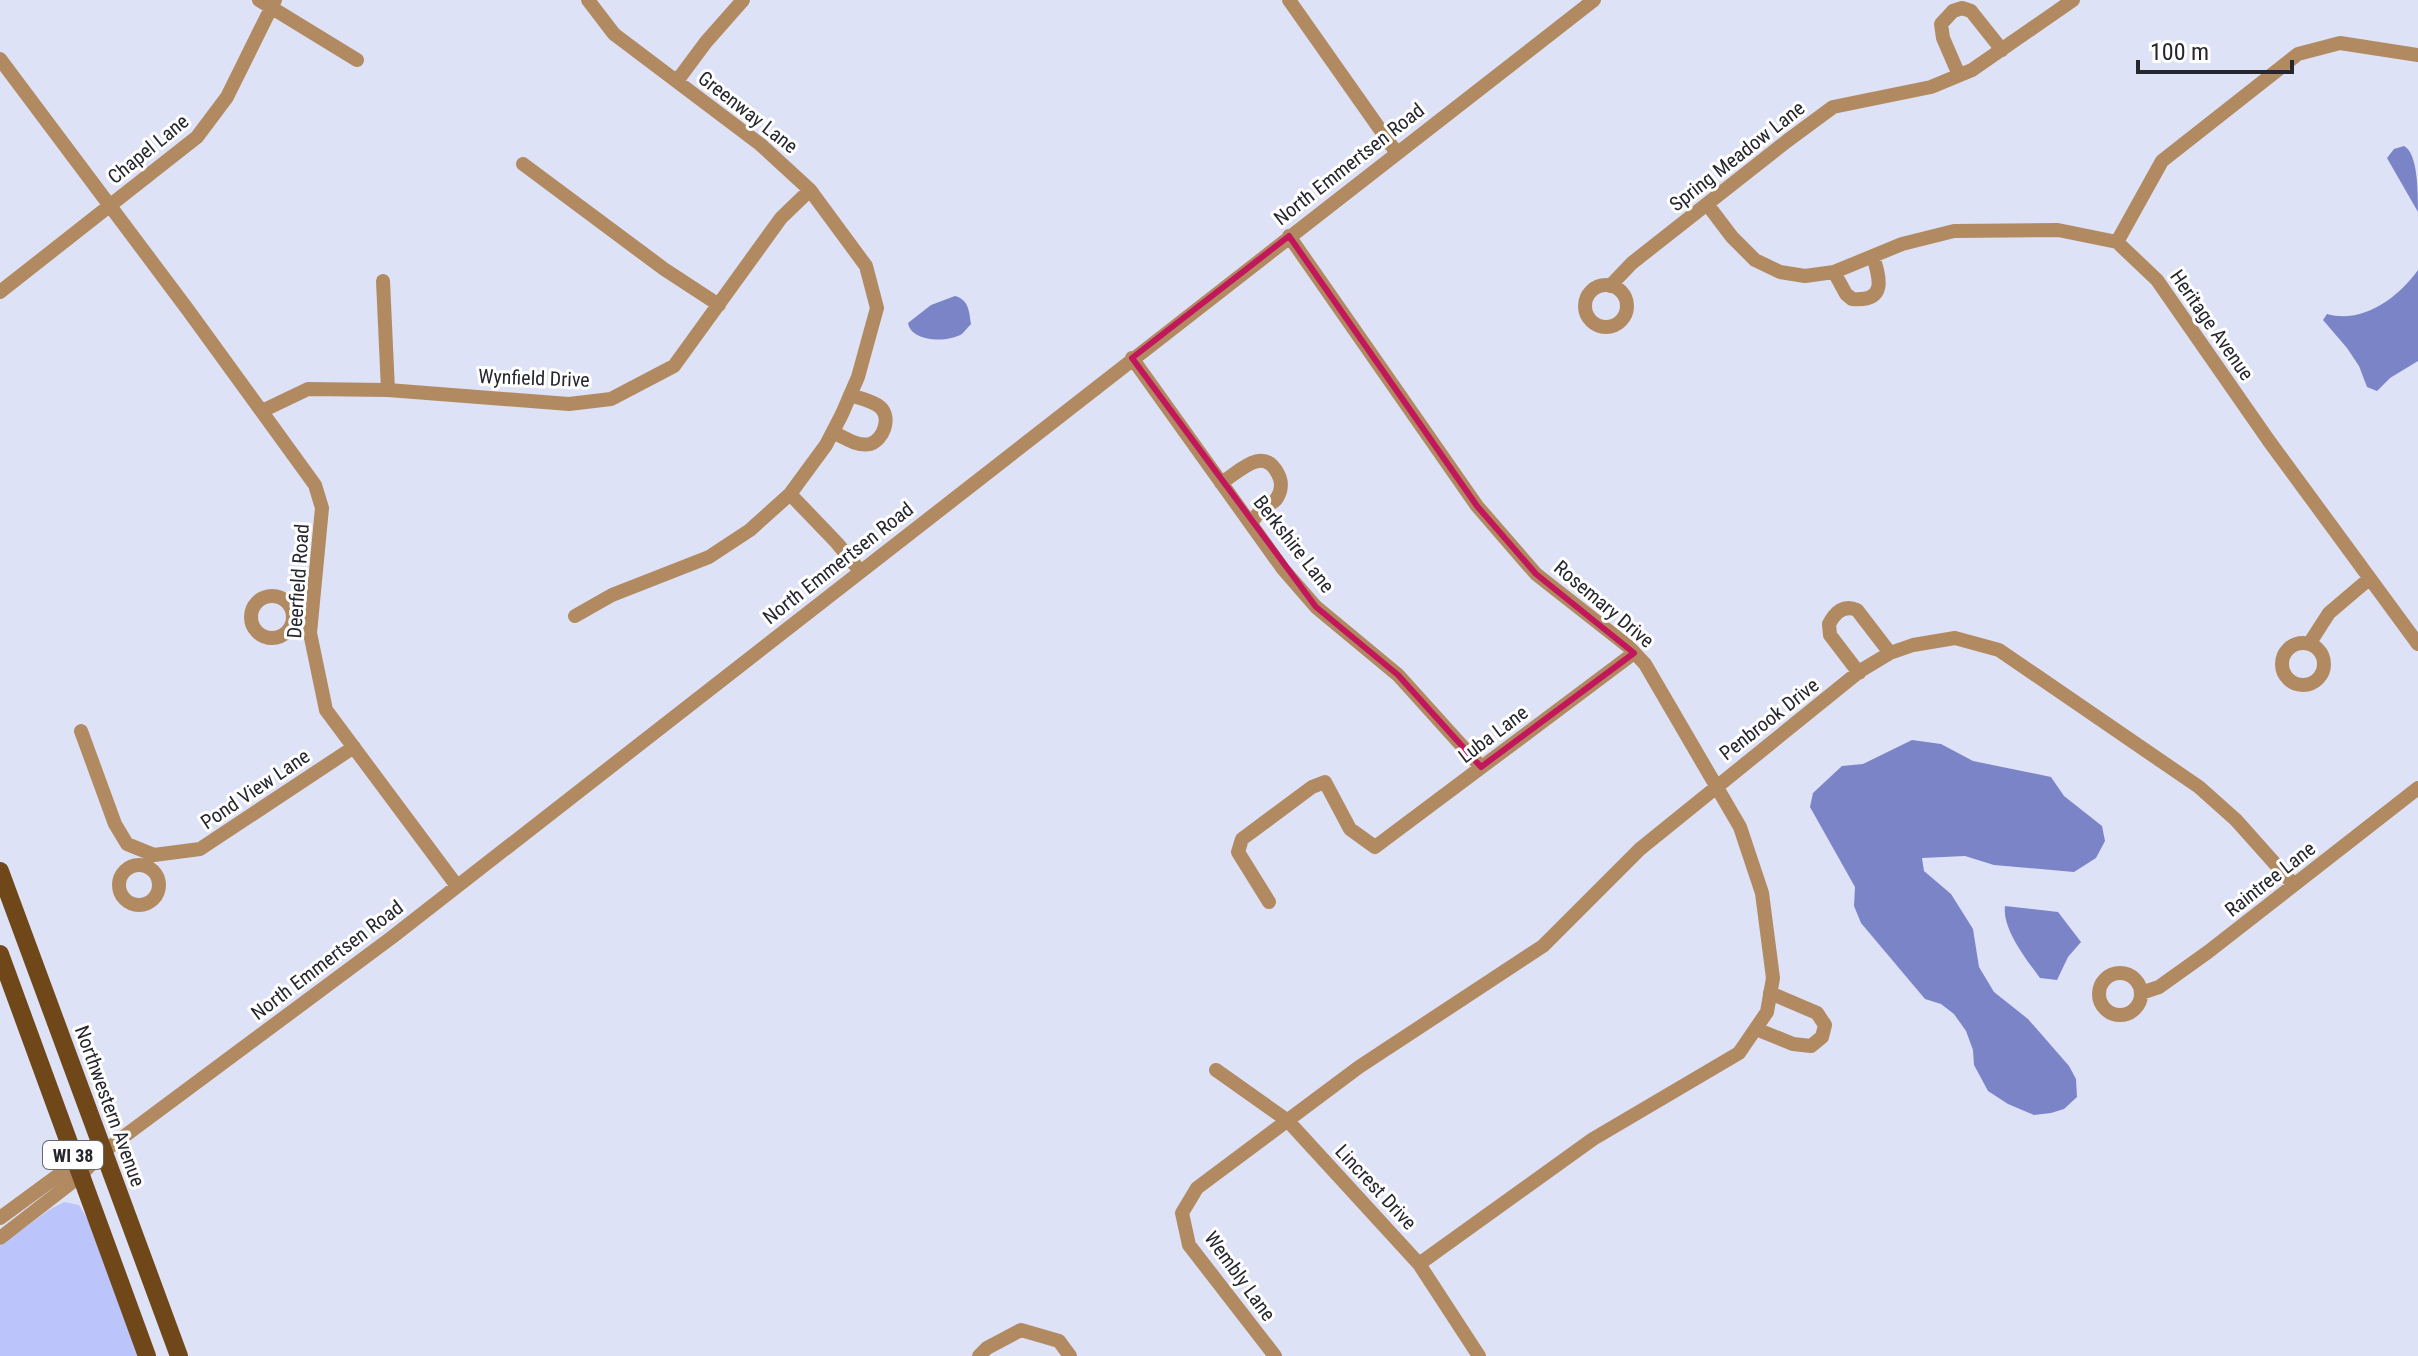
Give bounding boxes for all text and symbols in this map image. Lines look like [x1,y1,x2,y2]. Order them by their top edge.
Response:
scale bar [2138,24,2292,74]
text: 100 m [2150,38,2209,66]
street label: Greenway Lane [693,66,803,158]
street label: Spring Meadow Lane [1665,96,1809,216]
street label: North Emmertsen Road [1269,98,1429,230]
street label: Chapel Lane [103,109,193,189]
street label: Heritage Avenue [2165,265,2259,385]
street label: Wynfield Drive [478,364,590,392]
street label: Berkshire Lane [1249,491,1339,597]
street label: North Emmertsen Road [758,497,918,629]
street label: Deerfield Road [282,523,314,639]
street label: Rosemary Drive [1549,555,1659,653]
street label: Penbrook Drive [1715,673,1823,765]
street label: Luba Lane [1453,700,1533,768]
street label: Pond View Lane [196,744,314,834]
street label: Raintree Lane [2220,836,2320,922]
street label: North Emmertsen Road [246,895,408,1025]
street label: Northwestern Avenue [70,1022,150,1190]
street label: Lincrest Drive [1330,1139,1422,1235]
road number: WI 38 [43,1141,103,1169]
street label: Wembly Lane [1199,1227,1281,1325]

